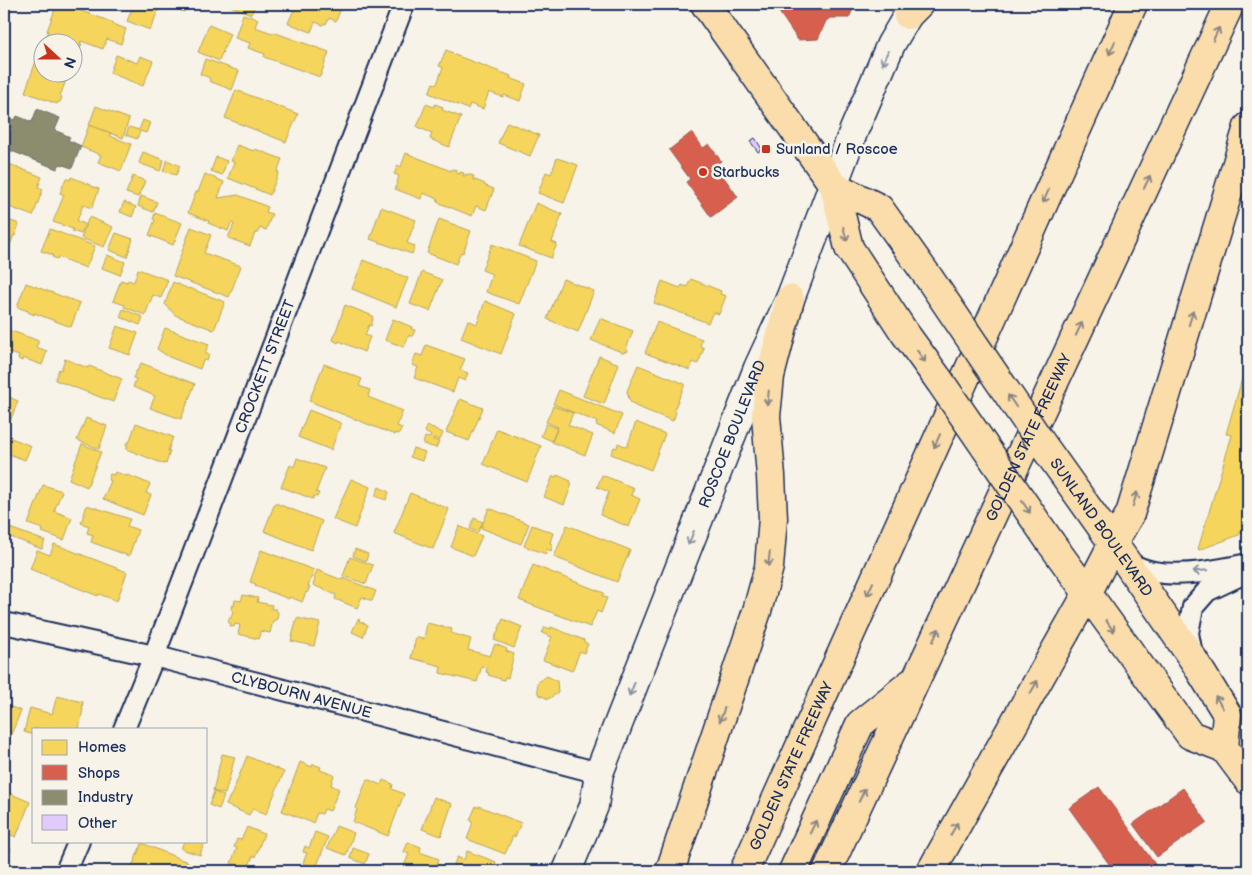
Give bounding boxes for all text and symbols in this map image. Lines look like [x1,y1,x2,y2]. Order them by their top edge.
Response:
one-way arrow [1211,27,1221,42]
north arrow [32,32,82,82]
one-way arrow [1107,40,1117,55]
one-way arrow [879,50,889,65]
text: N [60,55,79,70]
place label: Sunland / Roscoe [776,140,898,159]
marker: Sunland / Roscoe [760,143,772,155]
place label: Starbucks [713,163,780,182]
marker: Starbucks [697,166,709,178]
one-way arrow [1143,175,1152,190]
one-way arrow [1041,188,1050,203]
one-way arrow [841,225,850,241]
street label: CROCKETT STREET [231,297,299,436]
one-way arrow [1186,310,1196,326]
one-way arrow [1074,322,1084,337]
one-way arrow [916,349,926,363]
street label: GOLDEN STATE FREEWAY [981,351,1076,524]
street label: ROSCOE BOULEVARD [695,357,770,511]
one-way arrow [763,389,773,405]
one-way arrow [1007,394,1017,408]
one-way arrow [931,433,941,448]
street label: SUNLAND BOULEVARD [1046,454,1157,600]
one-way arrow [1130,492,1140,508]
one-way arrow [1021,499,1031,513]
one-way arrow [686,530,696,545]
one-way arrow [764,551,774,567]
one-way arrow [1192,566,1208,576]
one-way arrow [865,581,875,596]
one-way arrow [1105,619,1115,633]
one-way arrow [932,628,942,643]
street label: CLYBOURN AVENUE [229,667,374,722]
street label: GOLDEN STATE FREEWAY [745,679,837,853]
one-way arrow [1030,680,1039,695]
one-way arrow [627,681,636,696]
one-way arrow [1214,695,1224,709]
one-way arrow [717,706,727,722]
legend [32,728,208,842]
text: Homes [78,738,127,757]
text: Shops [78,764,121,783]
text: Industry [78,788,133,807]
one-way arrow [858,788,867,803]
text: Other [78,814,117,833]
one-way arrow [809,820,818,835]
one-way arrow [950,822,960,836]

